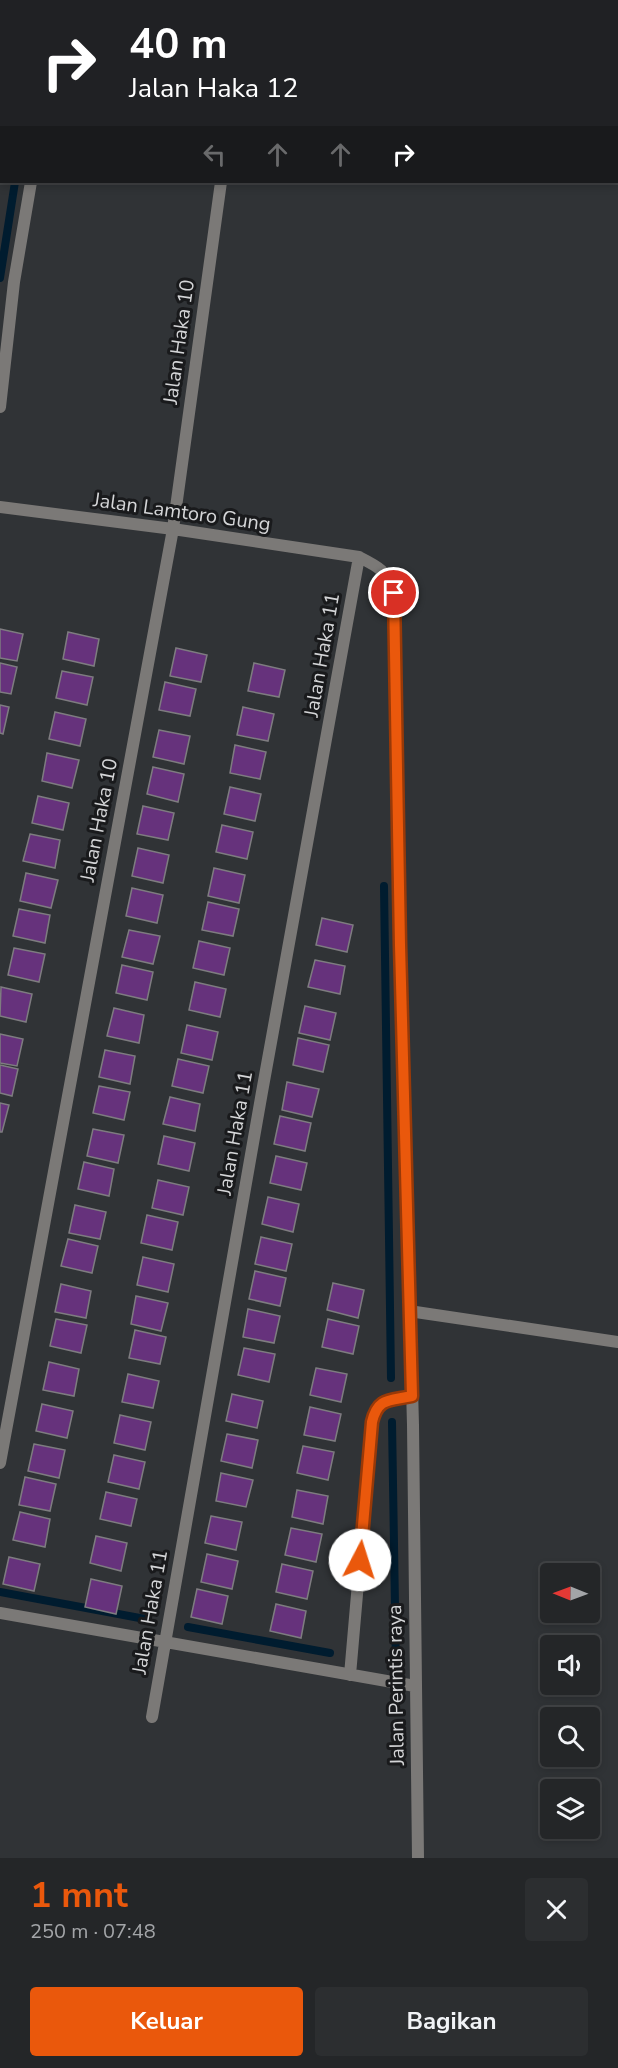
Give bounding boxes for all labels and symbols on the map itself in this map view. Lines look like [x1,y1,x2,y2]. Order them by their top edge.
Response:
street label: Jalan Haka 10 [157,278,201,407]
street label: Jalan Lamtoro Gung [91,486,272,538]
pin [368,567,419,618]
street label: Jalan Haka 11 [298,591,346,720]
street label: Jalan Haka 10 [74,756,124,885]
street label: Jalan Haka 11 [211,1069,259,1198]
position arrow [328,1528,392,1592]
street label: Jalan Haka 11 [126,1548,174,1677]
north arrow [540,1563,600,1623]
street label: Jalan Perintis raya [381,1604,411,1767]

